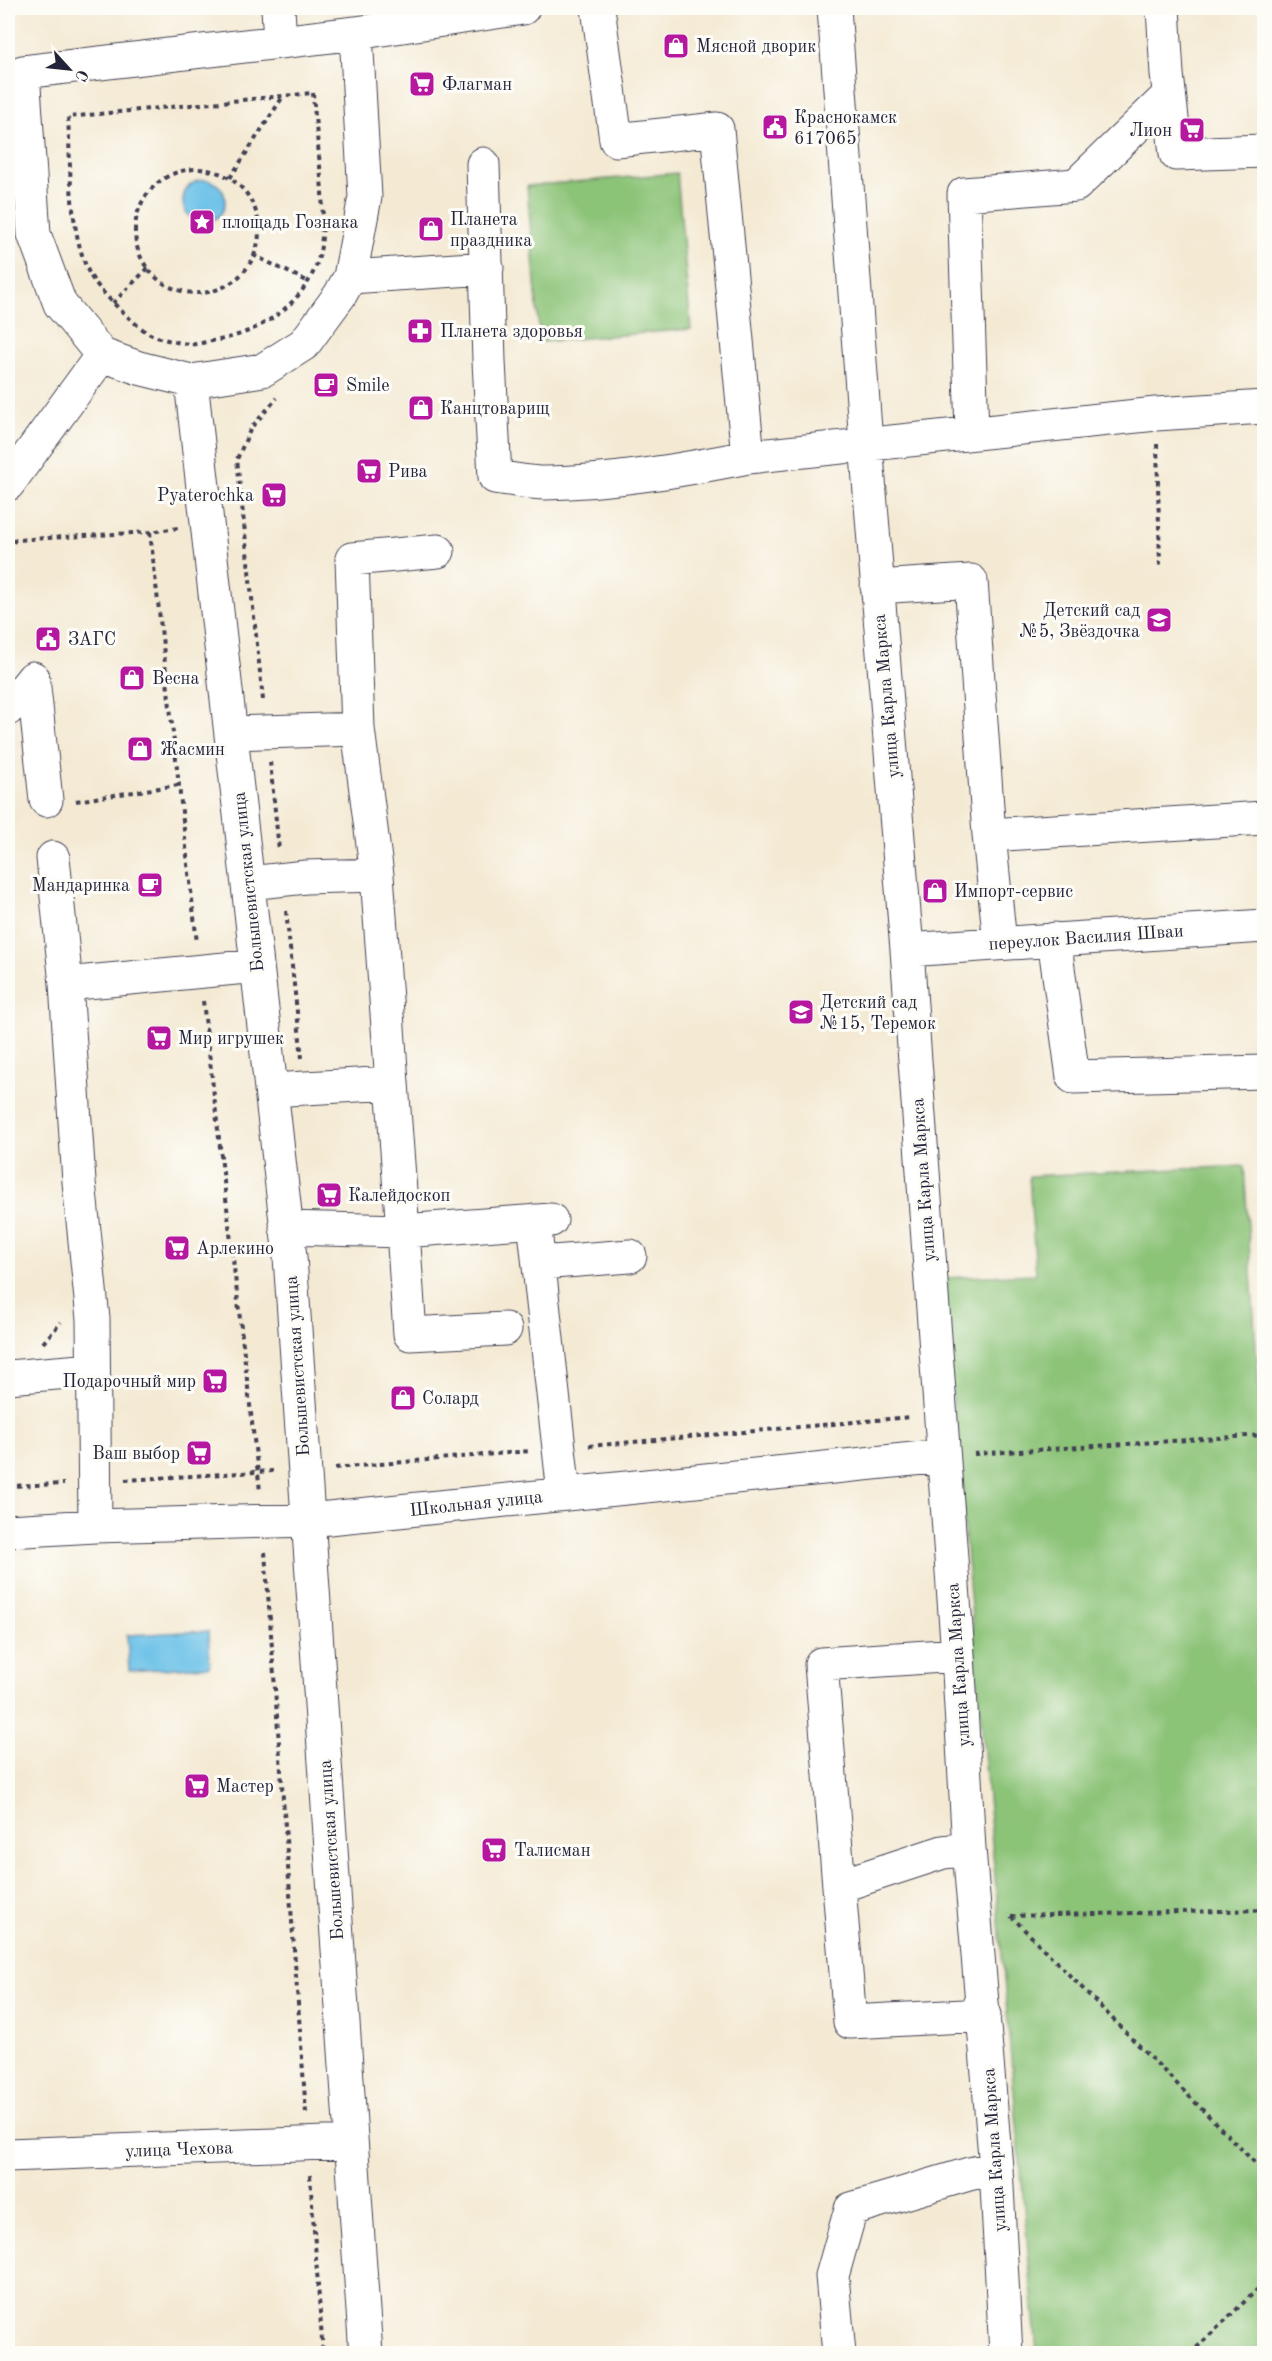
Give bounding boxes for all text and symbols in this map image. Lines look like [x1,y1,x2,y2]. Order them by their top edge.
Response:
shop icon: Мясной дворик [661,31,691,61]
place label: Мясной дворик [696,38,816,56]
north arrow [39,39,99,99]
text: С [71,67,90,83]
supermarket icon: Флагман [407,69,437,99]
place label: Флагман [442,76,512,94]
place label: Краснокамск 617065 [794,109,897,148]
public building icon: Краснокамск 617065 [760,112,790,142]
supermarket icon: Лион [1177,115,1207,145]
place label: Лион [1130,122,1172,140]
place icon: площадь Гознака [187,207,217,237]
place label: Планета праздника [450,211,532,250]
place label: площадь Гознака [222,214,359,232]
shop icon: Планета праздника [416,214,446,244]
pharmacy icon: Планета здоровья [405,316,435,346]
place label: Планета здоровья [440,323,583,341]
cafe icon: Smile [311,370,341,400]
place label: Smile [346,377,389,395]
shop icon: Канцтоварищ [406,393,436,423]
place label: Канцтоварищ [440,400,550,418]
supermarket icon: Рива [354,456,384,486]
place label: Рива [388,463,428,481]
supermarket icon: Pyaterochka [259,480,289,510]
place label: Pyaterochka [157,487,254,505]
place label: Детский сад №5, Звёздочка [1020,602,1140,641]
school or university icon: Детский сад №5, Звёздочка [1144,605,1174,635]
street label: улица Карла Маркса [871,613,903,779]
public building icon: ЗАГС [33,624,63,654]
place label: ЗАГС [68,631,116,649]
shop icon: Весна [117,663,147,693]
place label: Весна [152,670,199,688]
shop icon: Жасмин [125,734,155,764]
place label: Жасмин [160,741,225,759]
street label: Большевистская улица [231,791,267,973]
cafe icon: Мандаринка [135,870,165,900]
shop icon: Импорт-сервис [920,876,950,906]
place label: Мандаринка [32,877,130,895]
place label: Импорт-сервис [954,883,1073,901]
street label: переулок Василия Шваи [988,922,1184,954]
place label: Детский сад №15, Теремок [820,994,936,1033]
school or university icon: Детский сад №15, Теремок [786,997,816,1027]
supermarket icon: Мир игрушек [144,1023,174,1053]
place label: Мир игрушек [178,1030,284,1048]
street label: улица Карла Маркса [909,1097,939,1263]
supermarket icon: Калейдоскоп [314,1180,344,1210]
place label: Калейдоскоп [348,1187,451,1205]
supermarket icon: Арлекино [162,1233,192,1263]
place label: Арлекино [196,1240,274,1258]
street label: Большевистская улица [283,1275,313,1457]
supermarket icon: Подарочный мир [200,1366,230,1396]
place label: Подарочный мир [63,1373,196,1391]
shop icon: Солард [388,1383,418,1413]
place label: Солард [422,1390,479,1408]
supermarket icon: Ваш выбор [184,1438,214,1468]
place label: Ваш выбор [92,1445,180,1463]
street label: Школьная улица [409,1488,544,1520]
street label: улица Карла Маркса [944,1582,974,1748]
street label: Большевистская улица [317,1759,347,1941]
supermarket icon: Мастер [182,1771,212,1801]
place label: Мастер [216,1778,274,1796]
supermarket icon: Талисман [479,1835,509,1865]
place label: Талисман [514,1842,591,1860]
street label: улица Карла Маркса [980,2067,1010,2233]
street label: улица Чехова [125,2139,233,2161]

